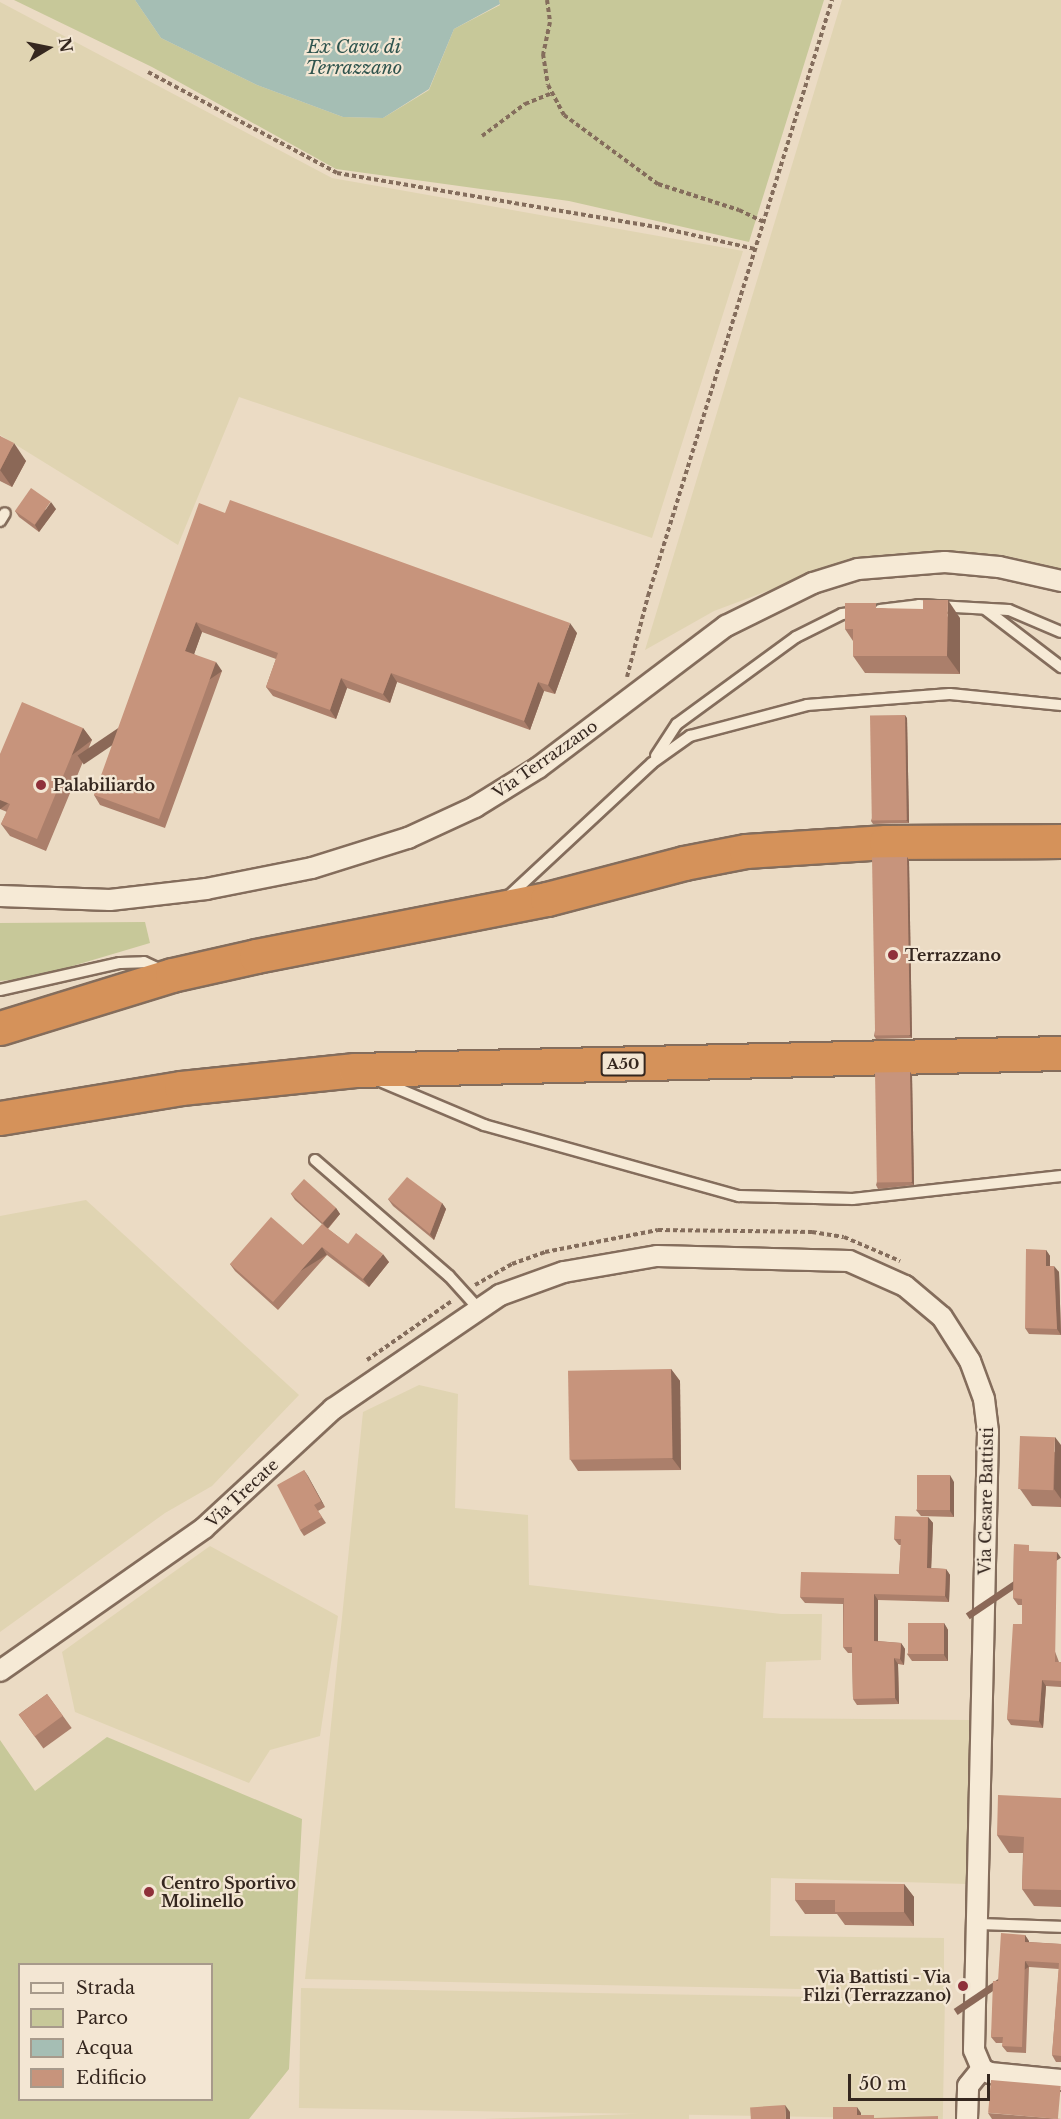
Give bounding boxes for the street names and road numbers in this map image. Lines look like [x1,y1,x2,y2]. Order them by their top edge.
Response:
street label: Via Terrazzano [489,716,601,802]
road number: A50 [600,1052,646,1076]
street label: Via Cesare Battisti [975,1427,997,1575]
street label: Via Trecate [202,1455,282,1531]

